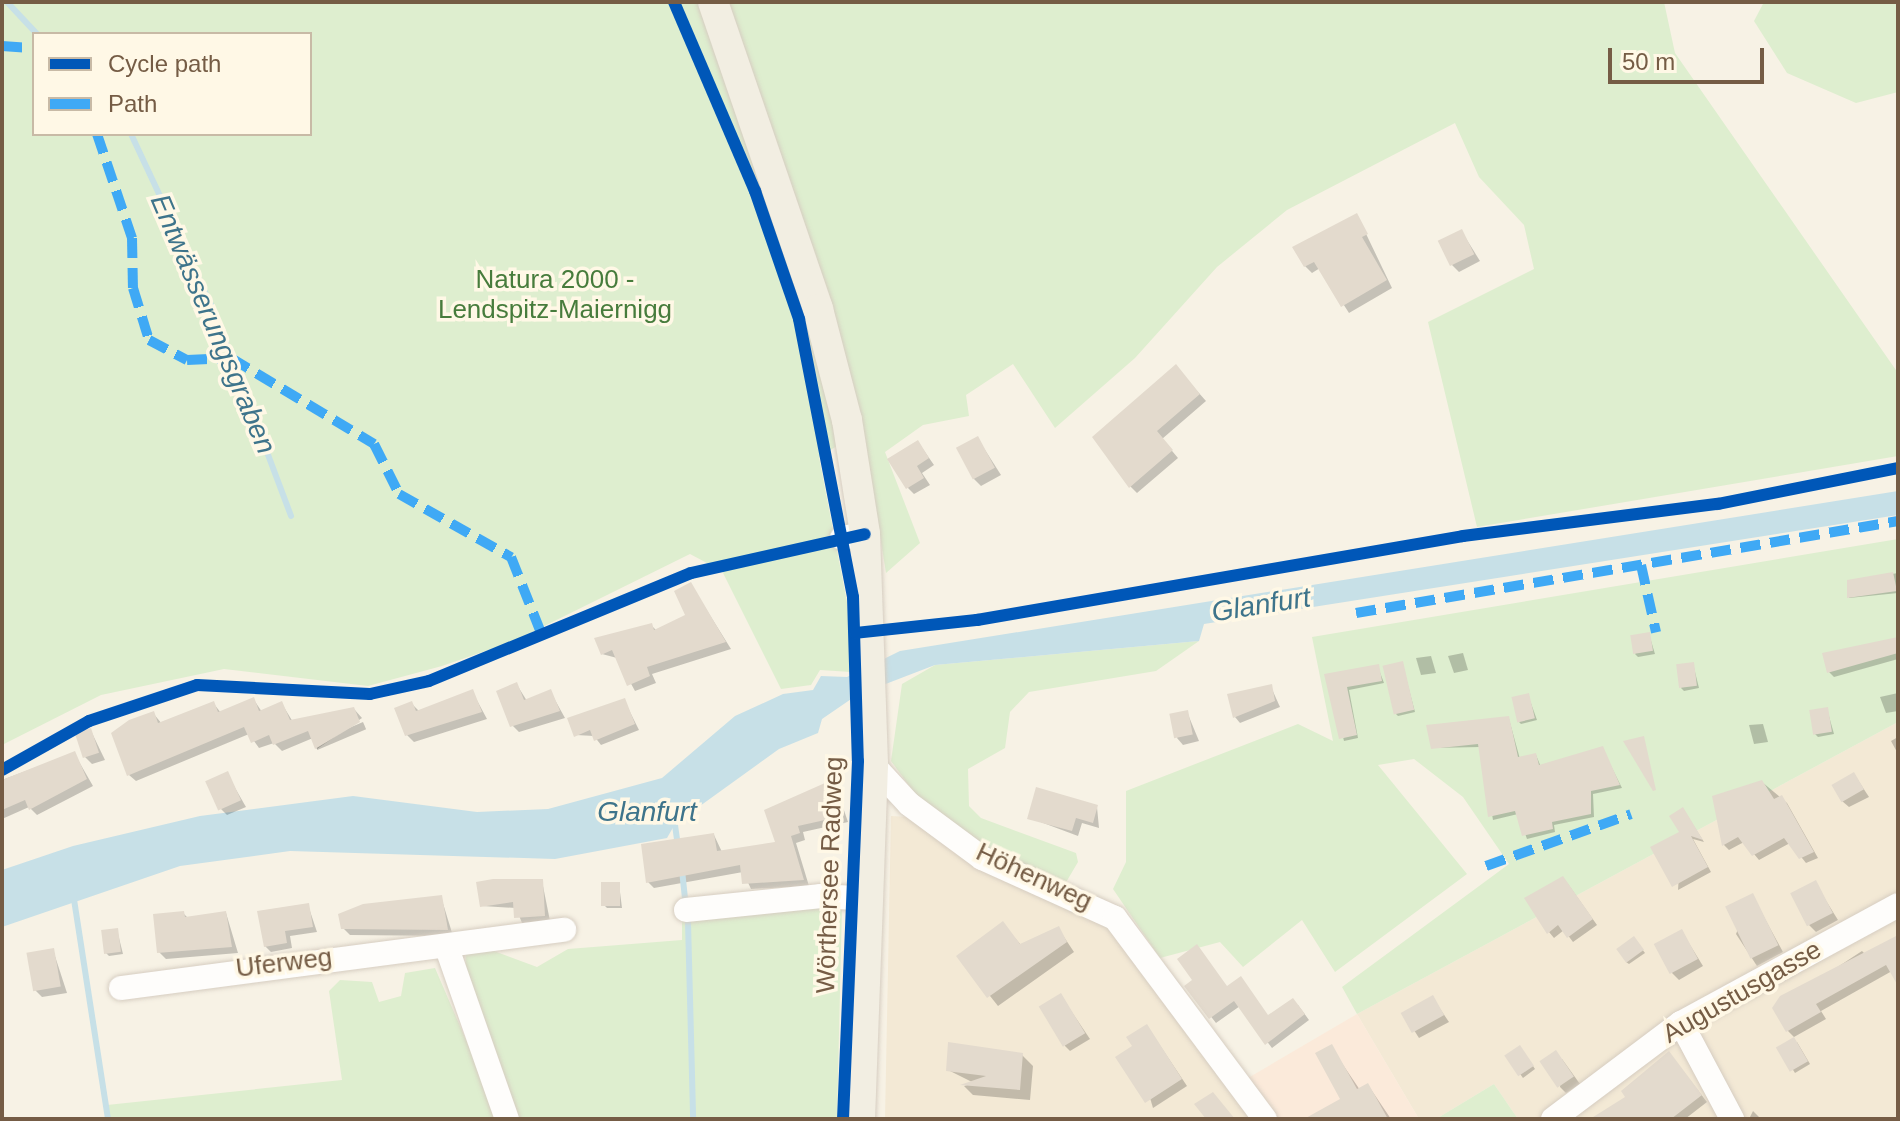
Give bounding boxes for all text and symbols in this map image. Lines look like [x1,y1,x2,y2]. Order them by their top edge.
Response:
legend [32,32,312,136]
scale bar [1612,32,1768,82]
text: 50 m [1622,48,1675,75]
text: Cycle path [108,50,221,77]
text: Path [108,90,157,117]
water label: Entwässerungsgraben [143,189,283,459]
park label: Natura 2000 - Lendspitz-Maiernigg [438,264,672,326]
water label: Glanfurt [1209,581,1313,629]
street label: Wörthersee Radweg [810,756,850,994]
water label: Glanfurt [597,795,697,829]
street label: Höhenweg [971,837,1097,917]
street label: Augustusgasse [1657,934,1827,1050]
street label: Uferweg [234,942,334,984]

